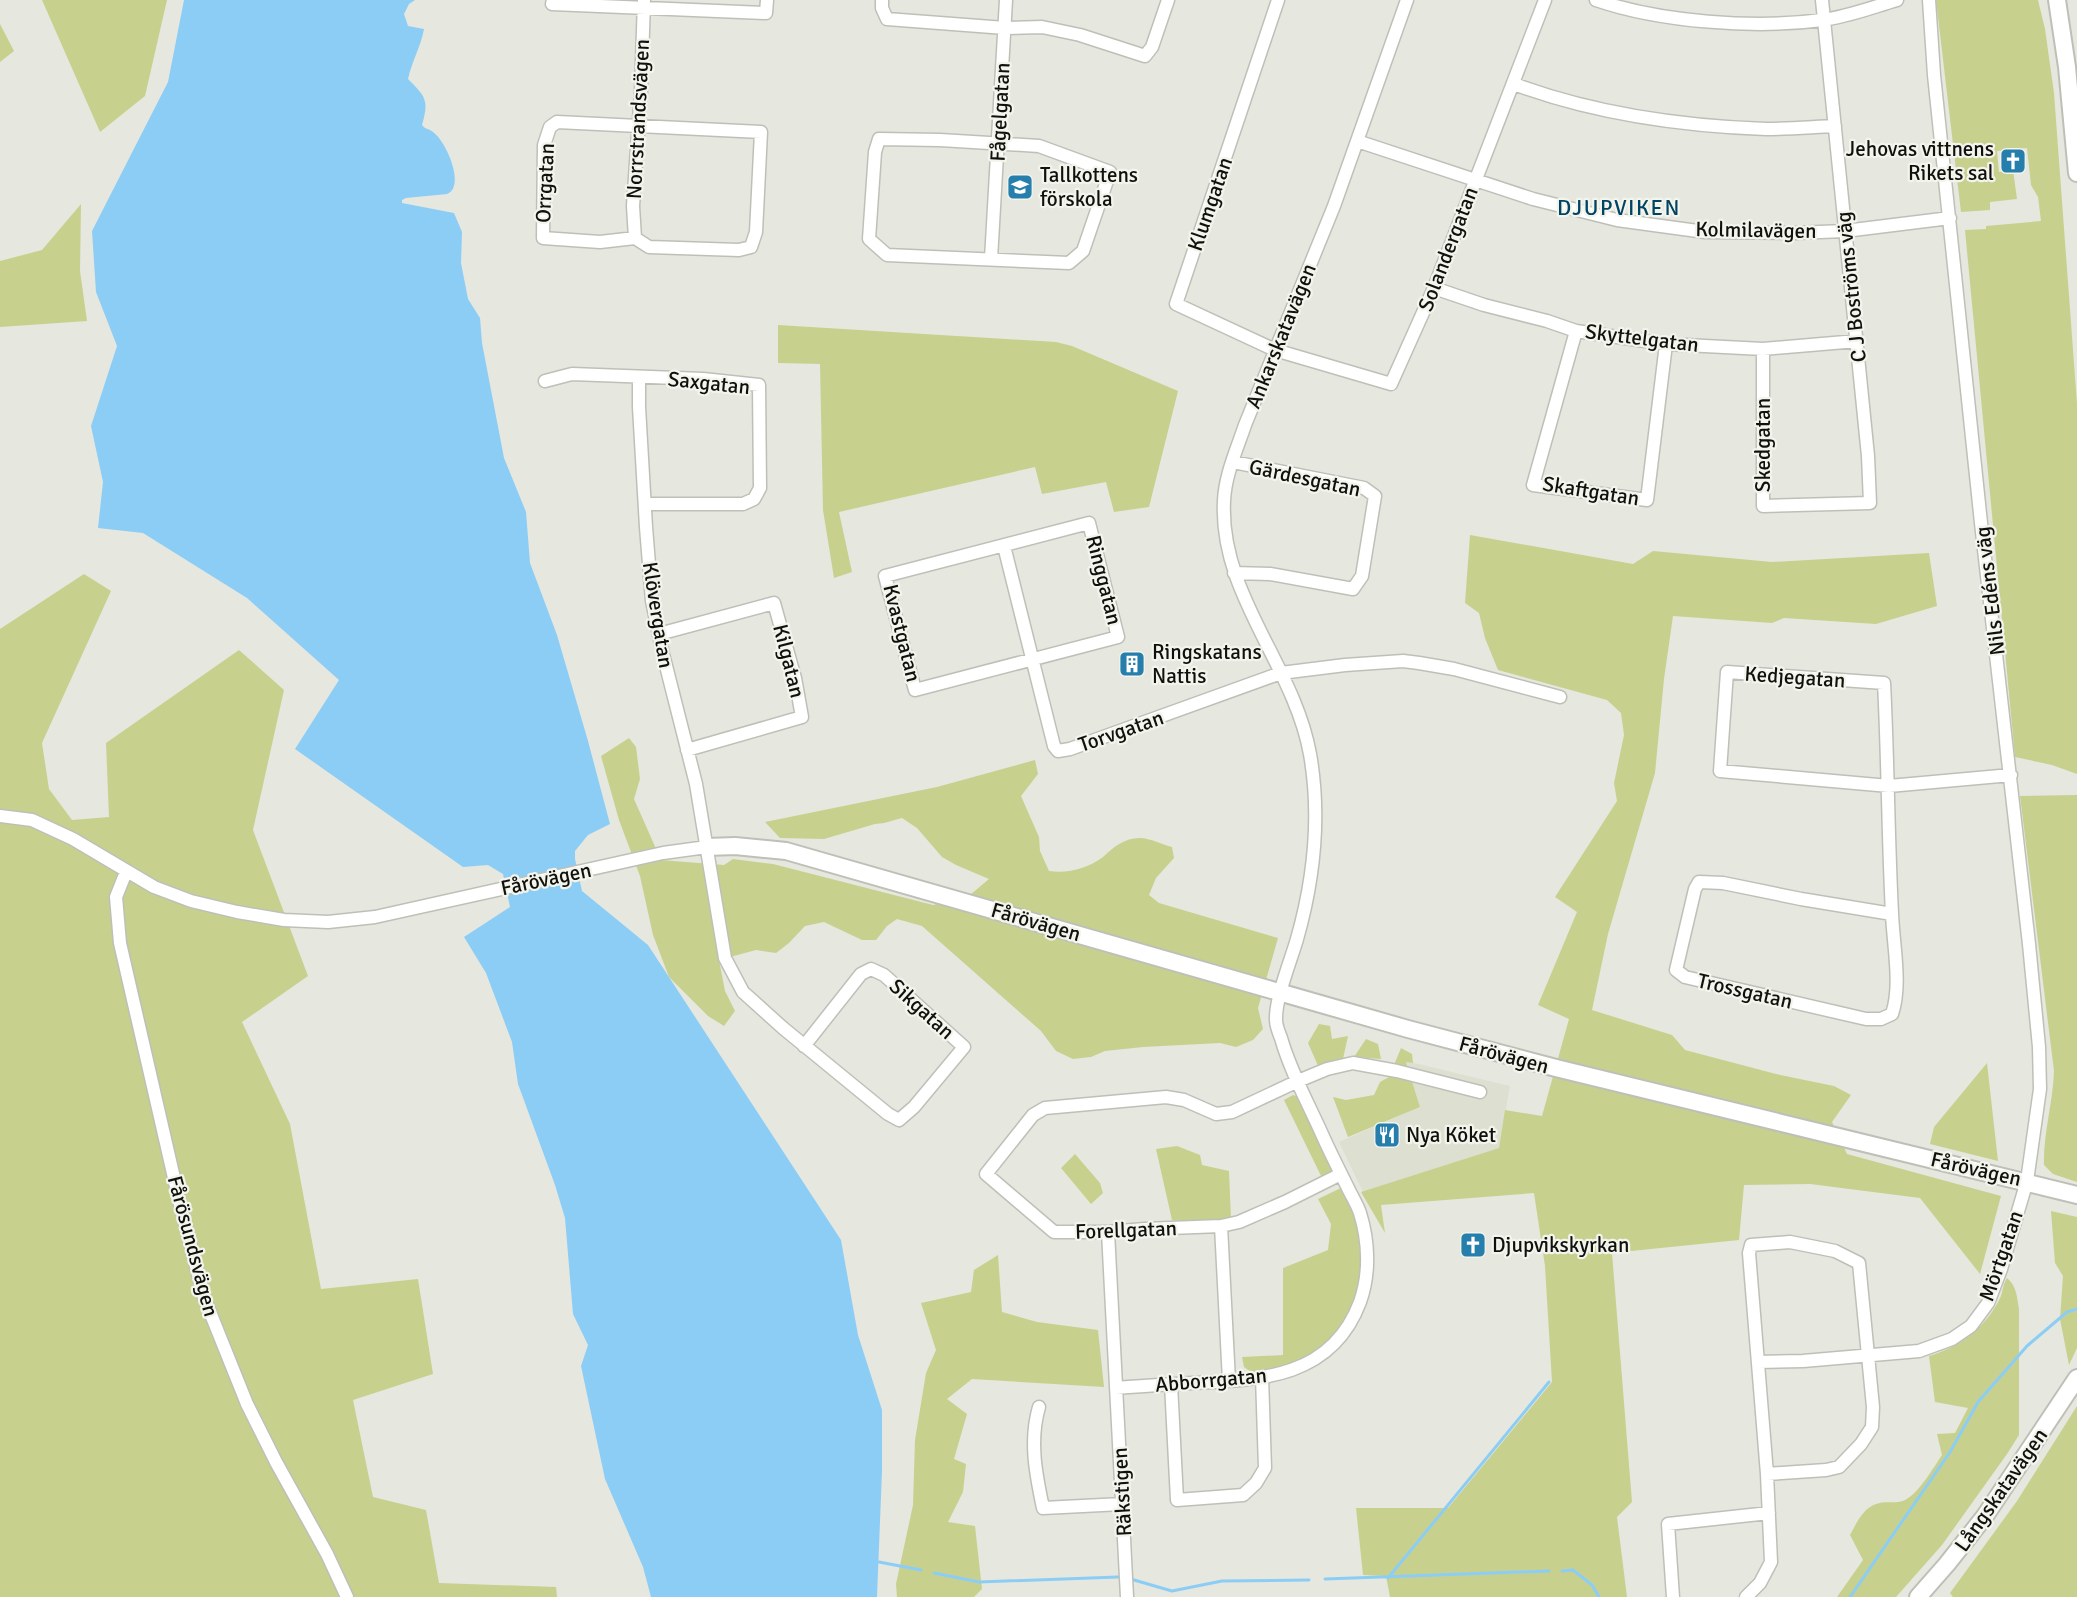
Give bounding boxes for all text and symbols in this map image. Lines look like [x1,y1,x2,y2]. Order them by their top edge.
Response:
street label: Norrstrandsvägen [621,38,655,200]
street label: Fågelgatan [984,62,1016,162]
place label: Jehovas vittnens Rikets sal [1846,136,1994,186]
street label: Orrgatan [530,142,560,224]
church icon: Jehovas vittnens Rikets sal [1998,146,2028,176]
street label: Klumgatan [1182,154,1238,254]
place label: Tallkottens förskola [1040,162,1138,212]
school or university icon: Tallkottens förskola [1005,172,1035,202]
street label: Solandergatan [1412,183,1484,315]
district label: DJUPVIKEN [1557,194,1681,221]
street label: C J Boströms väg [1830,210,1872,364]
street label: Kolmilavägen [1695,216,1817,244]
street label: Ankarskatavägen [1240,260,1322,412]
street label: Skyttelgatan [1584,318,1700,358]
street label: Saxgatan [667,366,751,400]
street label: Skedgatan [1750,398,1776,492]
street label: Gärdesgatan [1247,453,1363,503]
street label: Skaftgatan [1541,471,1641,511]
street label: Nils Edéns väg [1969,525,2011,657]
street label: Ringgatan [1080,532,1128,628]
street label: Klövergatan [637,560,679,670]
street label: Kvastgatan [877,582,927,684]
street label: Kilgatan [767,621,811,701]
place label: Ringskatans Nattis [1152,639,1262,689]
building icon: Ringskatans Nattis [1117,649,1147,679]
street label: Kedjegatan [1744,661,1846,693]
street label: Torvgatan [1075,704,1167,758]
street label: Fårövägen [498,857,594,901]
street label: Fårövägen [988,897,1084,947]
street label: Trossgatan [1695,967,1795,1015]
street label: Sikgatan [884,973,960,1045]
street label: Fårövägen [1456,1031,1552,1079]
restaurant icon: Nya Köket [1372,1120,1402,1150]
place label: Nya Köket [1406,1122,1496,1148]
street label: Fårövägen [1928,1146,2024,1192]
street label: Fårösundsvägen [162,1173,224,1319]
street label: Mörtgatan [1973,1207,2029,1305]
street label: Forellgatan [1075,1215,1177,1245]
church icon: Djupvikskyrkan [1458,1230,1488,1260]
place label: Djupvikskyrkan [1492,1232,1629,1258]
street label: Abborrgatan [1154,1362,1268,1398]
street label: Långskatavägen [1949,1423,2053,1557]
street label: Räkstigen [1107,1447,1137,1537]

